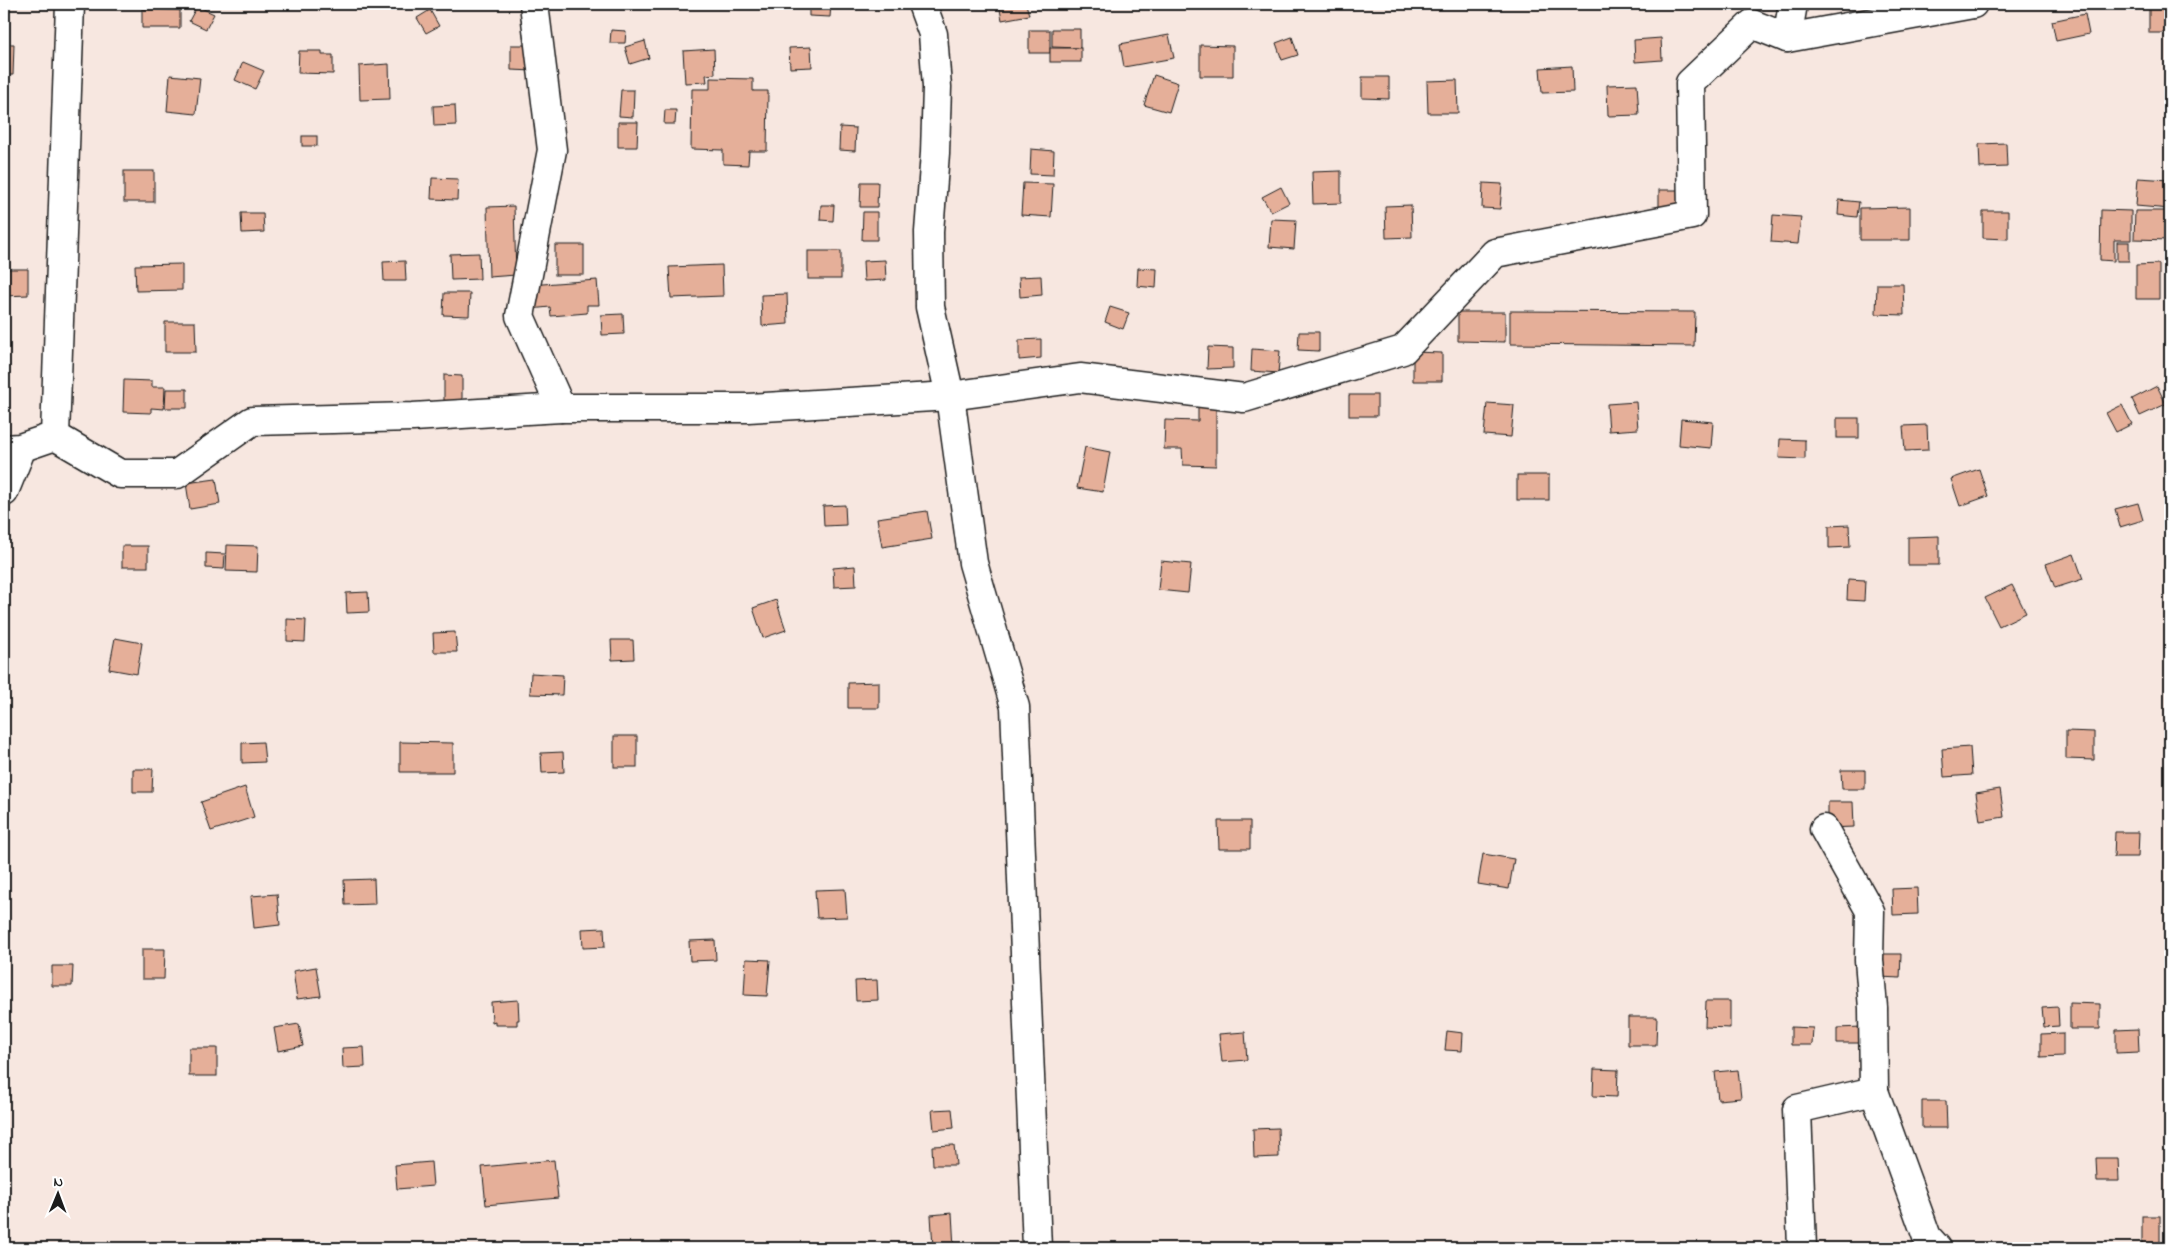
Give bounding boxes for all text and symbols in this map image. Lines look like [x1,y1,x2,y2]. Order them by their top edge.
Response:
north arrow [32,1170,82,1220]
text: N [53,1172,63,1193]

